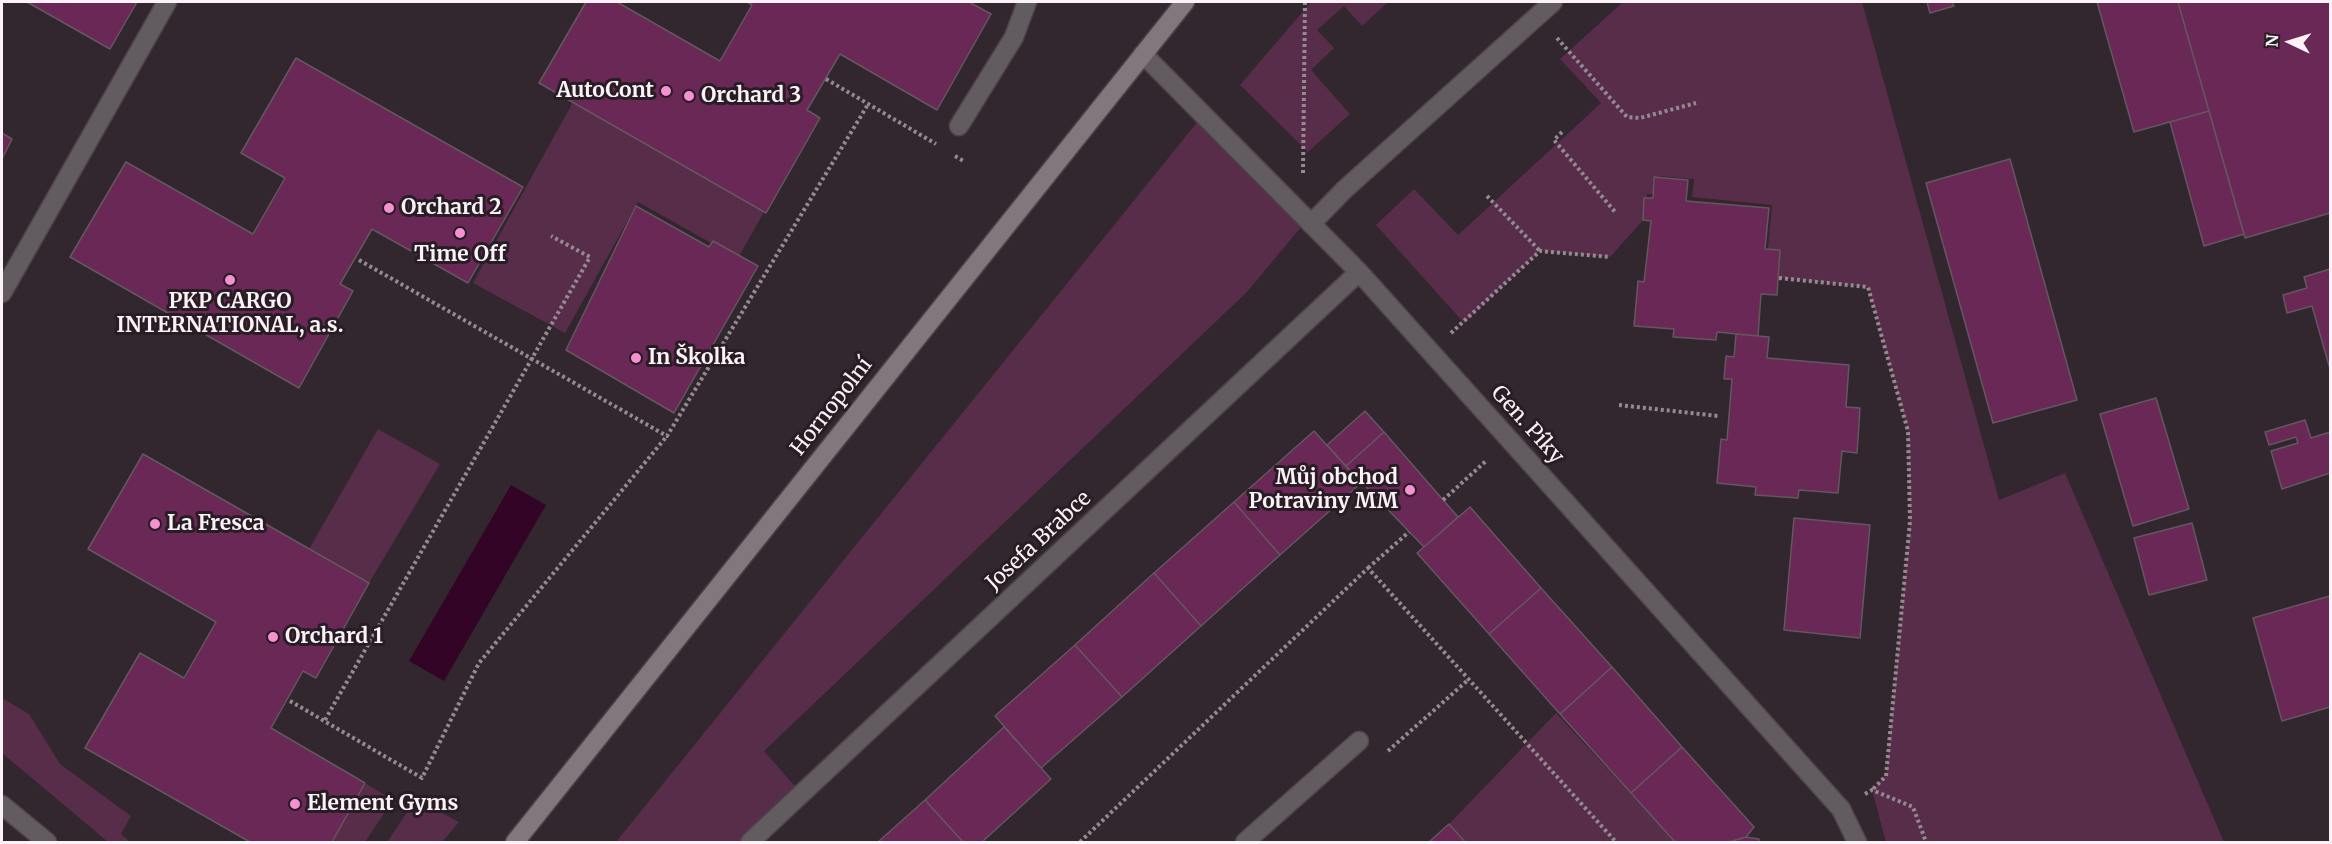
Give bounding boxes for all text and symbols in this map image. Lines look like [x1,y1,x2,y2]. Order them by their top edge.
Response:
north arrow [2260,12,2320,72]
text: N [2262,34,2282,48]
place label: AutoCont [556,78,654,104]
place label: Orchard 3 [701,83,801,109]
marker: AutoCont [659,84,673,98]
marker: Orchard 3 [682,89,696,103]
place label: Orchard 2 [401,195,502,221]
marker: Orchard 2 [382,201,396,215]
marker: Time Off [453,226,467,240]
place label: Time Off [414,242,506,268]
marker: PKP CARGO INTERNATIONAL, a.s. [223,273,237,287]
place label: PKP CARGO INTERNATIONAL, a.s. [116,289,344,339]
place label: In Školka [648,345,746,371]
marker: In Školka [629,351,643,365]
street label: Hornopolní [786,353,878,461]
street label: Gen. Píky [1485,381,1569,469]
place label: Můj obchod Potraviny MM [1249,465,1398,515]
marker: Můj obchod Potraviny MM [1403,483,1417,497]
street label: Josefa Brabce [981,486,1097,596]
place label: La Fresca [167,511,264,537]
marker: La Fresca [148,517,162,531]
place label: Orchard 1 [285,624,383,650]
marker: Orchard 1 [266,630,280,644]
place label: Element Gyms [307,791,458,817]
marker: Element Gyms [288,797,302,811]

